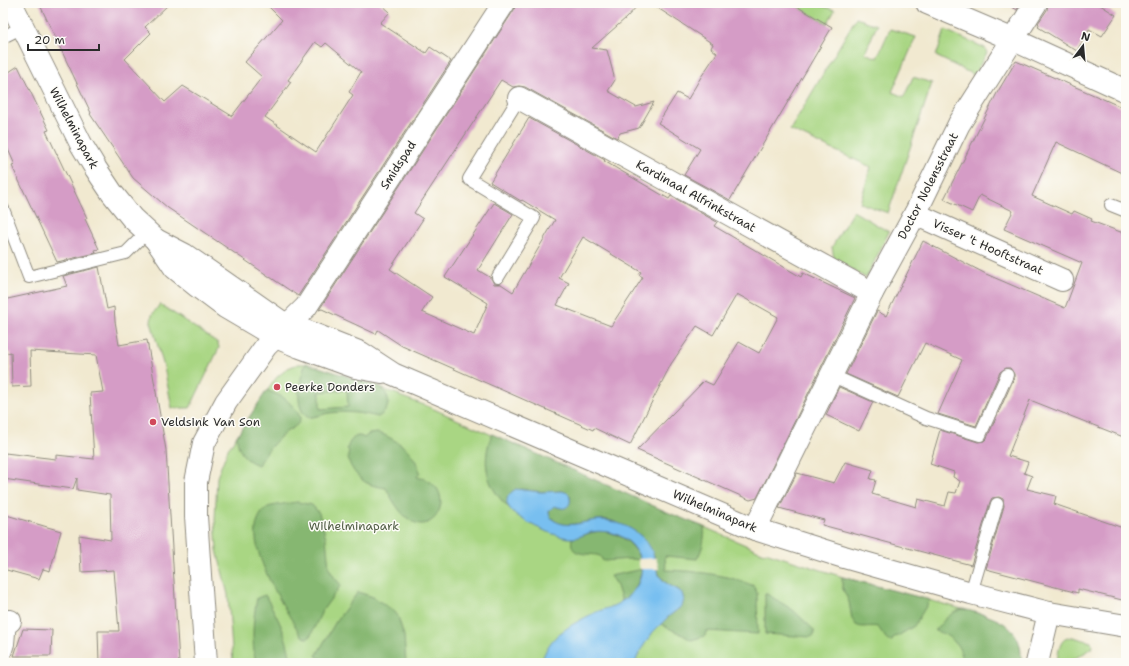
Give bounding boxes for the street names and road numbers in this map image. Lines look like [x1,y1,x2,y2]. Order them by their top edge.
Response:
street label: Wilhelminapark [46,84,102,172]
street label: Doctor Nolensstraat [894,130,962,242]
street label: Smidspad [376,137,420,192]
street label: Kardinaal Alfrinkstraat [633,156,759,236]
street label: Visser 't Hooftstraat [930,215,1046,279]
street label: Wilhelminapark [670,486,760,536]

